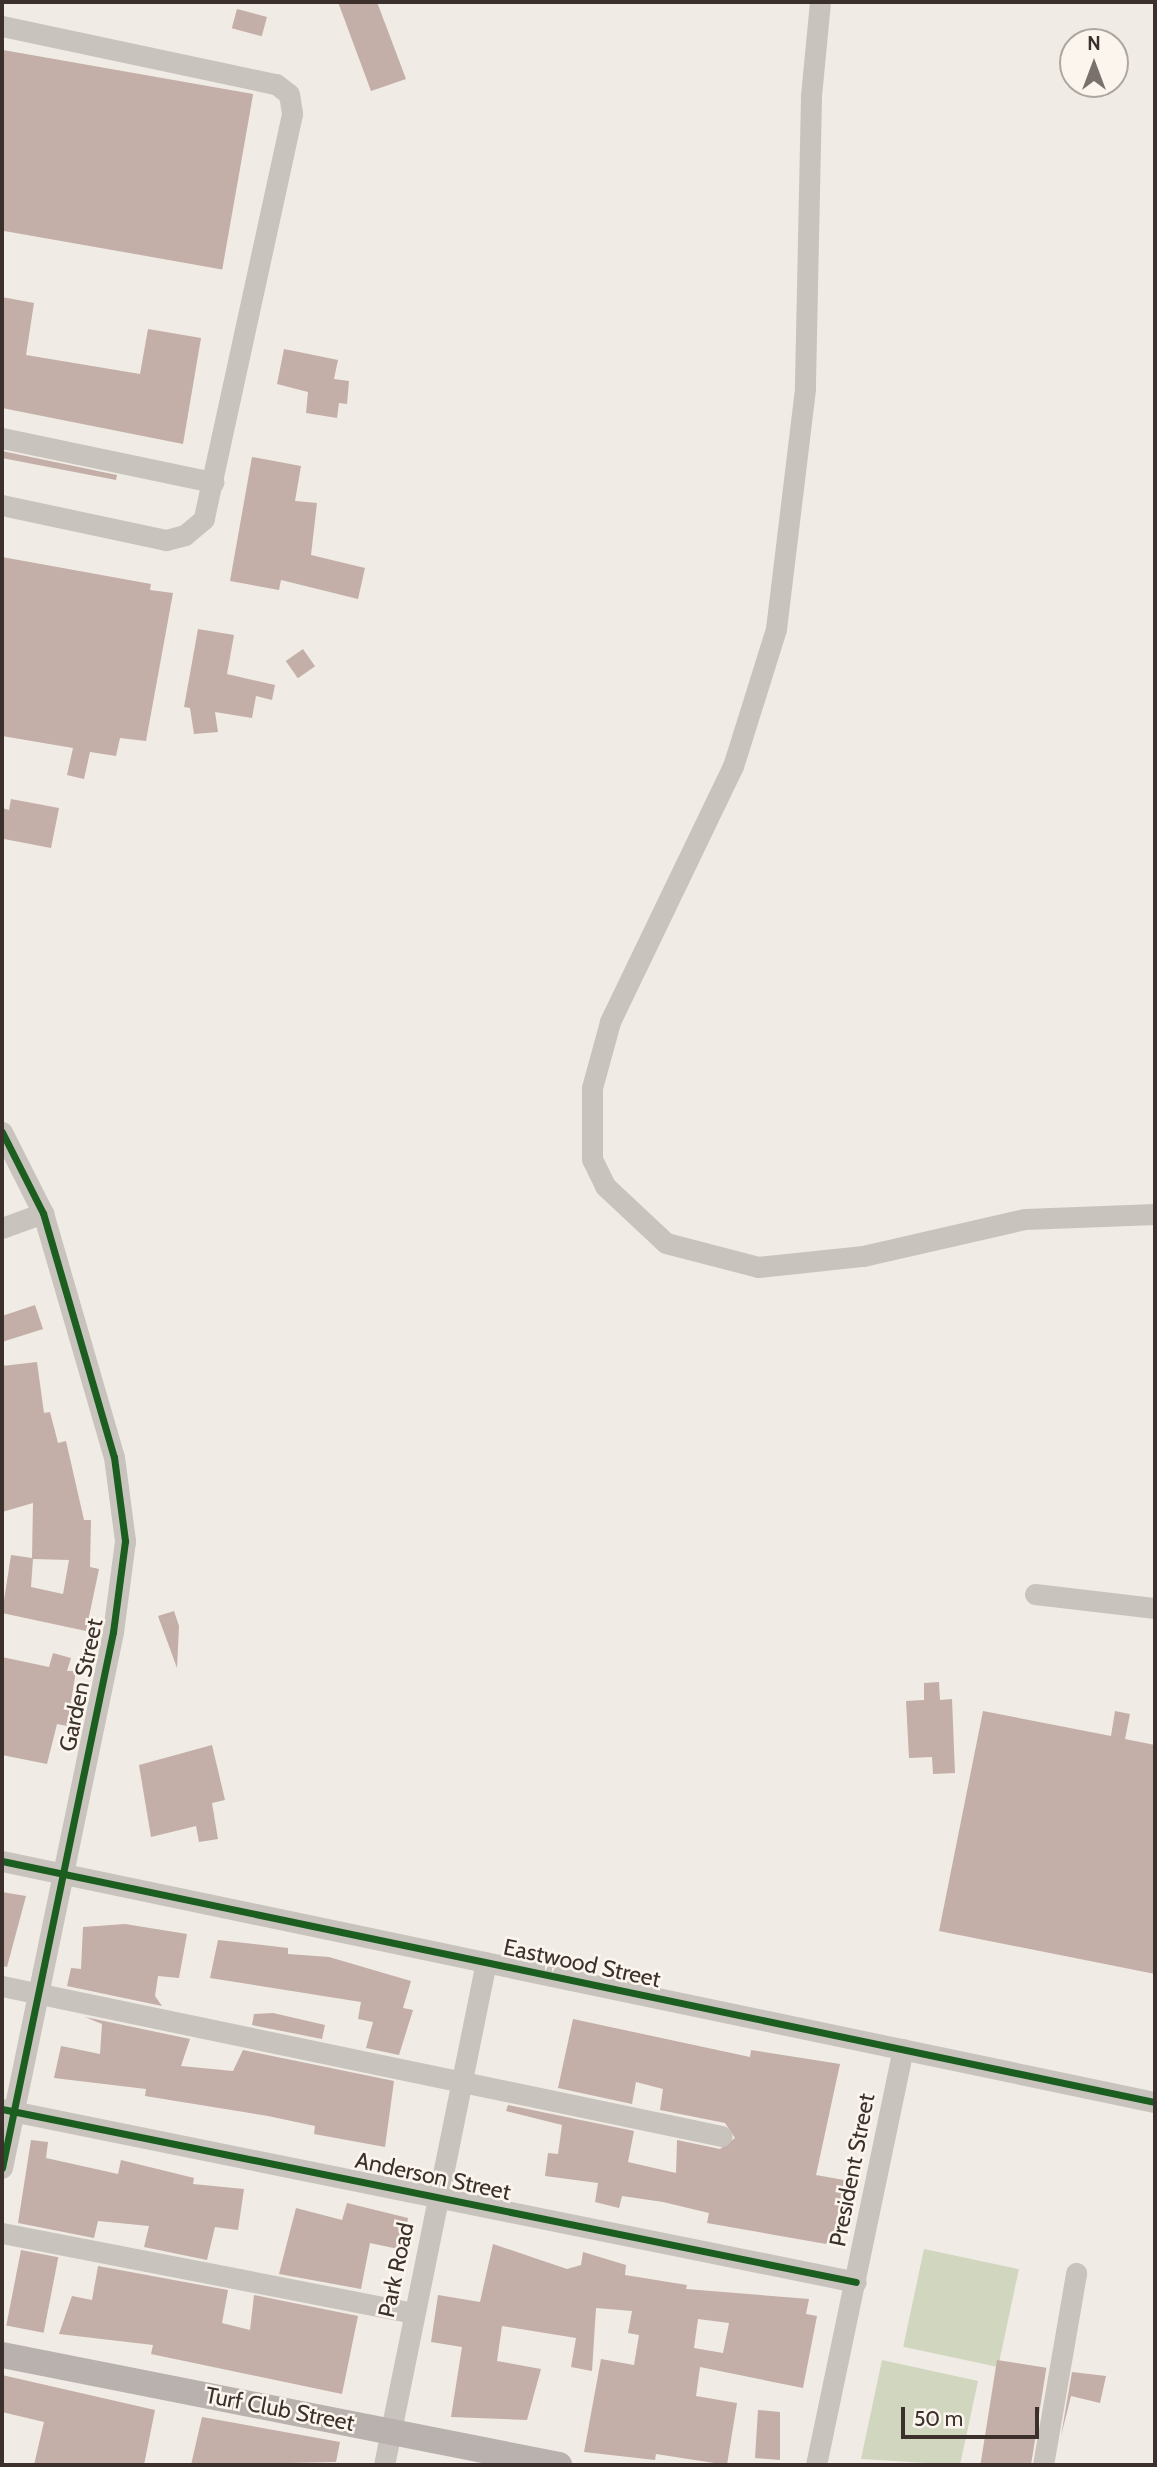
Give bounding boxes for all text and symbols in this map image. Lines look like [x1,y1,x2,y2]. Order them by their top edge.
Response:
north arrow [1059,28,1129,98]
text: N [1087,32,1101,55]
street label: Garden Street [53,1616,109,1754]
street label: Eastwood Street [501,1933,663,1993]
street label: President Street [824,2091,880,2249]
street label: Anderson Street [353,2146,513,2206]
street label: Park Road [372,2220,420,2320]
street label: Turf Club Street [203,2381,357,2437]
scale bar [905,2394,1043,2438]
text: 50 m [914,2406,963,2431]

